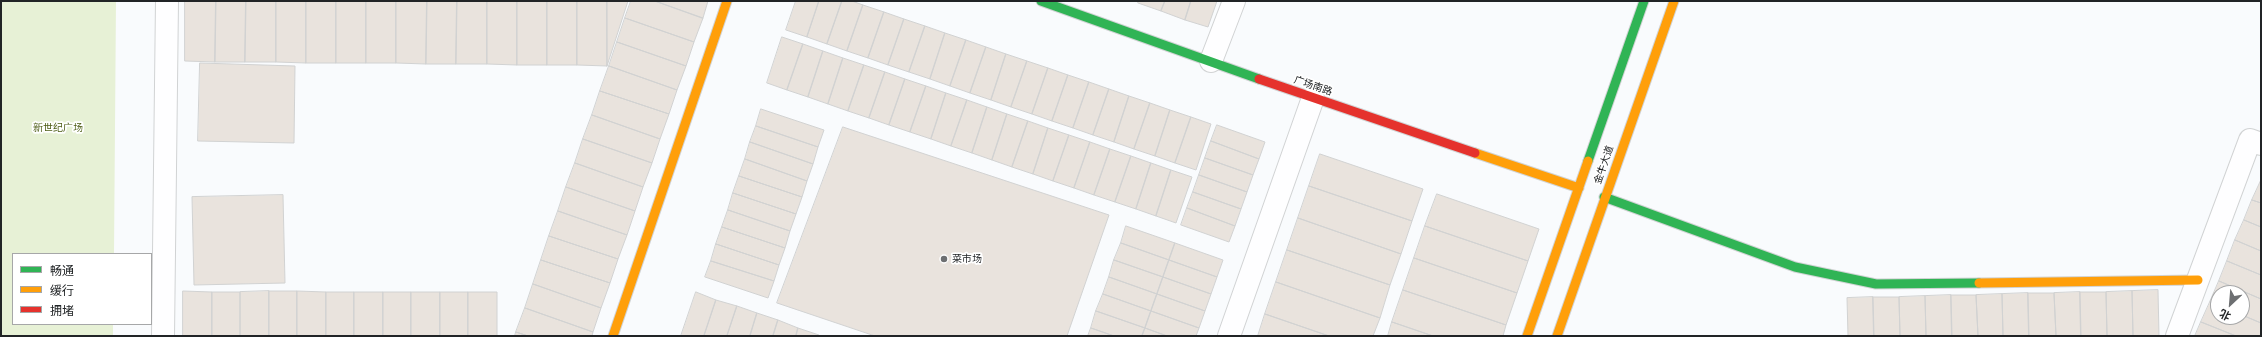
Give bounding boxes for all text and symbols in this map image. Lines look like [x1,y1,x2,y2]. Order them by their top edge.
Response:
street label: 广场南路 [1292,74,1334,98]
park label: 新世纪广场 [33,122,83,134]
street label: 金牛大道 [1592,144,1616,186]
legend [12,253,152,325]
place label: 菜市场 [952,253,982,265]
marker: 菜市场 [939,254,949,264]
text: 畅通 [50,263,74,278]
text: 缓行 [50,283,74,298]
north arrow [2210,285,2250,325]
text: 拥堵 [50,303,74,318]
text: 北 [2217,306,2233,324]

